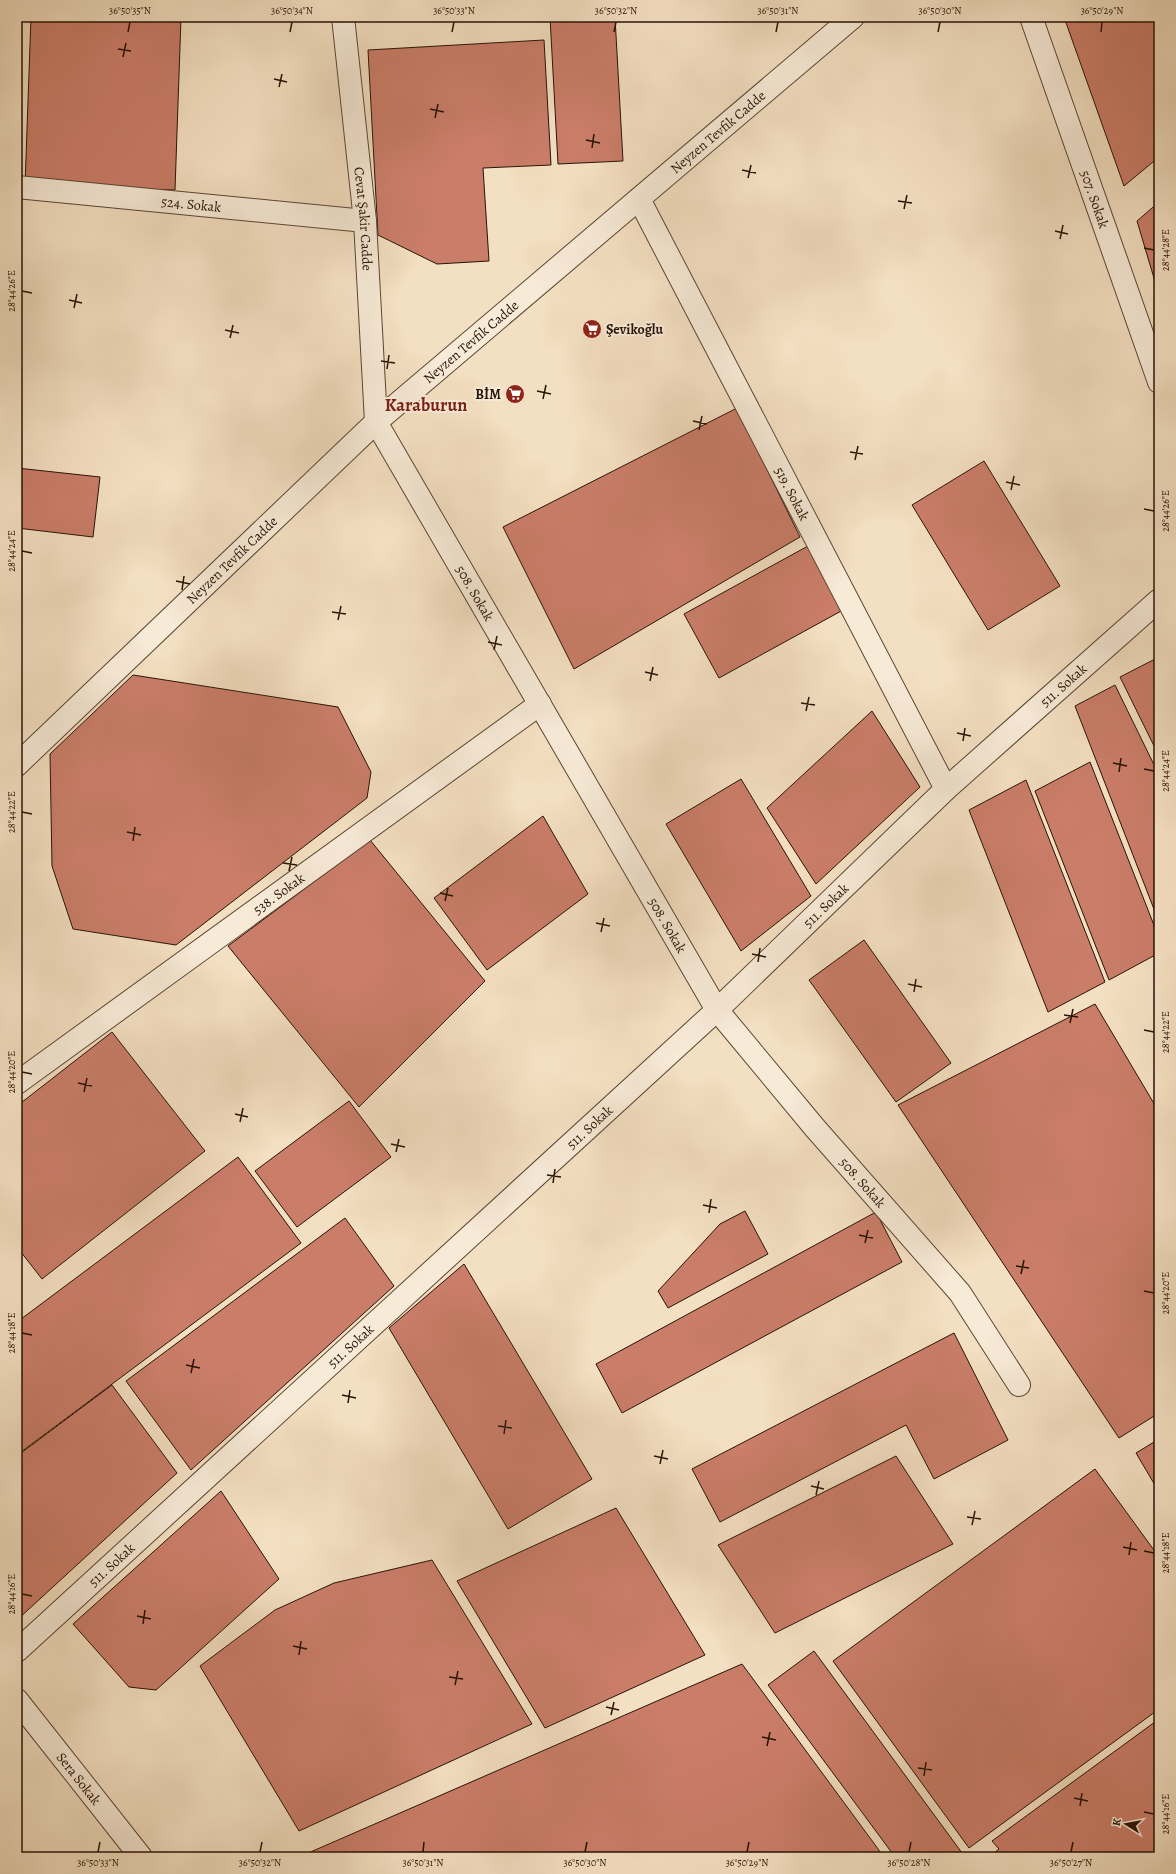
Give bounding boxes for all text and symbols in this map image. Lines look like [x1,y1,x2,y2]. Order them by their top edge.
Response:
text: 36°50'35"N [109,4,151,17]
text: 36°50'34"N [271,4,313,17]
text: 36°50'33"N [433,4,475,17]
text: 36°50'32"N [595,4,637,17]
text: 36°50'31"N [758,4,798,17]
text: 36°50'30"N [919,4,961,17]
text: 36°50'29"N [1081,4,1123,17]
street label: Neyzen Tevfik Cadde [666,86,770,178]
street label: Cevat Şakir Cadde [350,166,377,271]
street label: 507. Sokak [1076,167,1114,231]
street label: 524. Sokak [160,192,222,216]
text: 28°44'28"E [1159,229,1172,271]
text: 28°44'26"E [5,270,18,312]
street label: Neyzen Tevfik Cadde [419,296,523,387]
supermarket icon: Şevikoğlu [581,318,603,340]
place label: Şevikoğlu [606,320,663,339]
supermarket icon: BİM [504,383,526,405]
place label: BİM [475,385,501,404]
district label: Karaburun [385,393,467,417]
street label: 519. Sokak [770,463,814,524]
text: 28°44'26"E [1159,490,1172,532]
street label: Neyzen Tevfik Cadde [182,512,281,608]
text: 28°44'24"E [5,530,18,572]
street label: 508. Sokak [451,562,499,624]
street label: 511. Sokak [1036,659,1091,711]
text: 28°44'24"E [1159,750,1172,792]
text: 28°44'22"E [5,791,18,833]
street label: 538. Sokak [249,868,308,919]
street label: 511. Sokak [799,879,853,932]
street label: 508. Sokak [644,894,691,956]
text: 28°44'22"E [1159,1011,1172,1053]
text: 28°44'20"E [5,1051,18,1093]
street label: 511. Sokak [562,1101,617,1153]
street label: 508. Sokak [835,1153,890,1212]
text: 28°44'20"E [1159,1272,1172,1314]
text: 28°44'18"E [5,1313,18,1353]
street label: 511. Sokak [323,1320,378,1372]
text: 28°44'18"E [1159,1533,1172,1573]
street label: 511. Sokak [84,1538,139,1591]
text: 28°44'16"E [5,1574,18,1614]
street label: Sera Sokak [52,1748,106,1809]
text: 28°44'16"E [1159,1794,1172,1834]
north arrow [1106,1804,1146,1844]
text: K [1109,1816,1125,1827]
text: 36°50'33"N [77,1856,119,1869]
text: 36°50'32"N [239,1856,281,1869]
text: 36°50'31"N [403,1856,443,1869]
text: 36°50'30"N [564,1856,606,1869]
text: 36°50'29"N [726,1856,768,1869]
text: 36°50'28"N [888,1856,930,1869]
text: 36°50'27"N [1050,1856,1092,1869]

